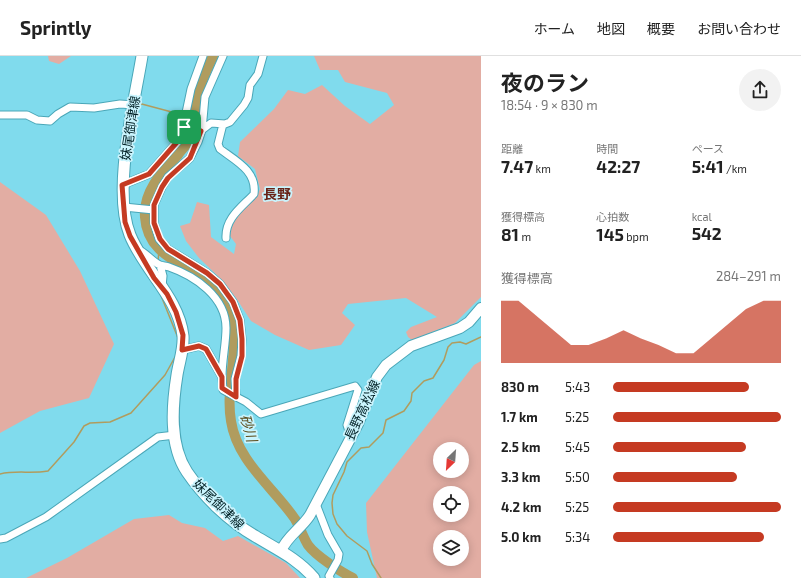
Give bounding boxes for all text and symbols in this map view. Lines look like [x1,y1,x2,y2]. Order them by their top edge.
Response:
text: Sprintly [20,16,92,39]
text: ホーム [533,20,575,37]
text: 地図 [597,20,625,37]
text: 概要 [647,20,675,37]
text: お問い合わせ [697,20,781,37]
text: 夜のラン [501,69,589,95]
button: share [739,69,781,111]
street label: 妹尾御津線 [117,95,143,161]
text: 18:54 · 9 × 830 m [501,97,598,113]
pin [167,110,201,144]
icon: arrive [173,116,195,138]
text: 距離 [501,142,523,155]
text: 時間 [596,142,618,155]
text: ペース [692,142,724,155]
text: 7.47 [501,156,533,176]
text: 42:27 [596,156,640,176]
text: 5:41 [692,156,724,176]
text: km [533,162,551,175]
text: /km [724,162,747,175]
district label: 長野 [263,185,291,202]
text: 獲得標高 [501,210,545,223]
text: 心拍数 [596,210,629,223]
text: kcal [692,210,712,223]
text: 542 [692,223,722,243]
text: 81 [501,224,519,244]
text: 145 [596,224,624,244]
text: m [519,230,531,243]
text: bpm [624,230,649,243]
text: 284–291 m [716,268,781,284]
text: 獲得標高 [501,270,553,286]
street label: 長野高松線 [341,377,383,443]
text: 830 m [501,379,539,395]
text: 5:43 [565,379,590,395]
text: 1.7 km [501,409,538,425]
text: 5:25 [565,409,589,425]
water label: 砂川 [237,412,262,446]
text: 2.5 km [501,439,540,455]
text: 5:45 [565,439,590,455]
north arrow [433,442,469,478]
map controls [433,442,469,566]
text: 3.3 km [501,469,540,485]
text: 5:50 [565,469,590,485]
street label: 妹尾御津線 [190,476,248,532]
button: locate [433,486,469,522]
text: 4.2 km [501,499,542,515]
text: 5:25 [565,499,589,515]
text: 5.0 km [501,529,541,545]
text: 5:34 [565,529,590,545]
button: layers [433,530,469,566]

